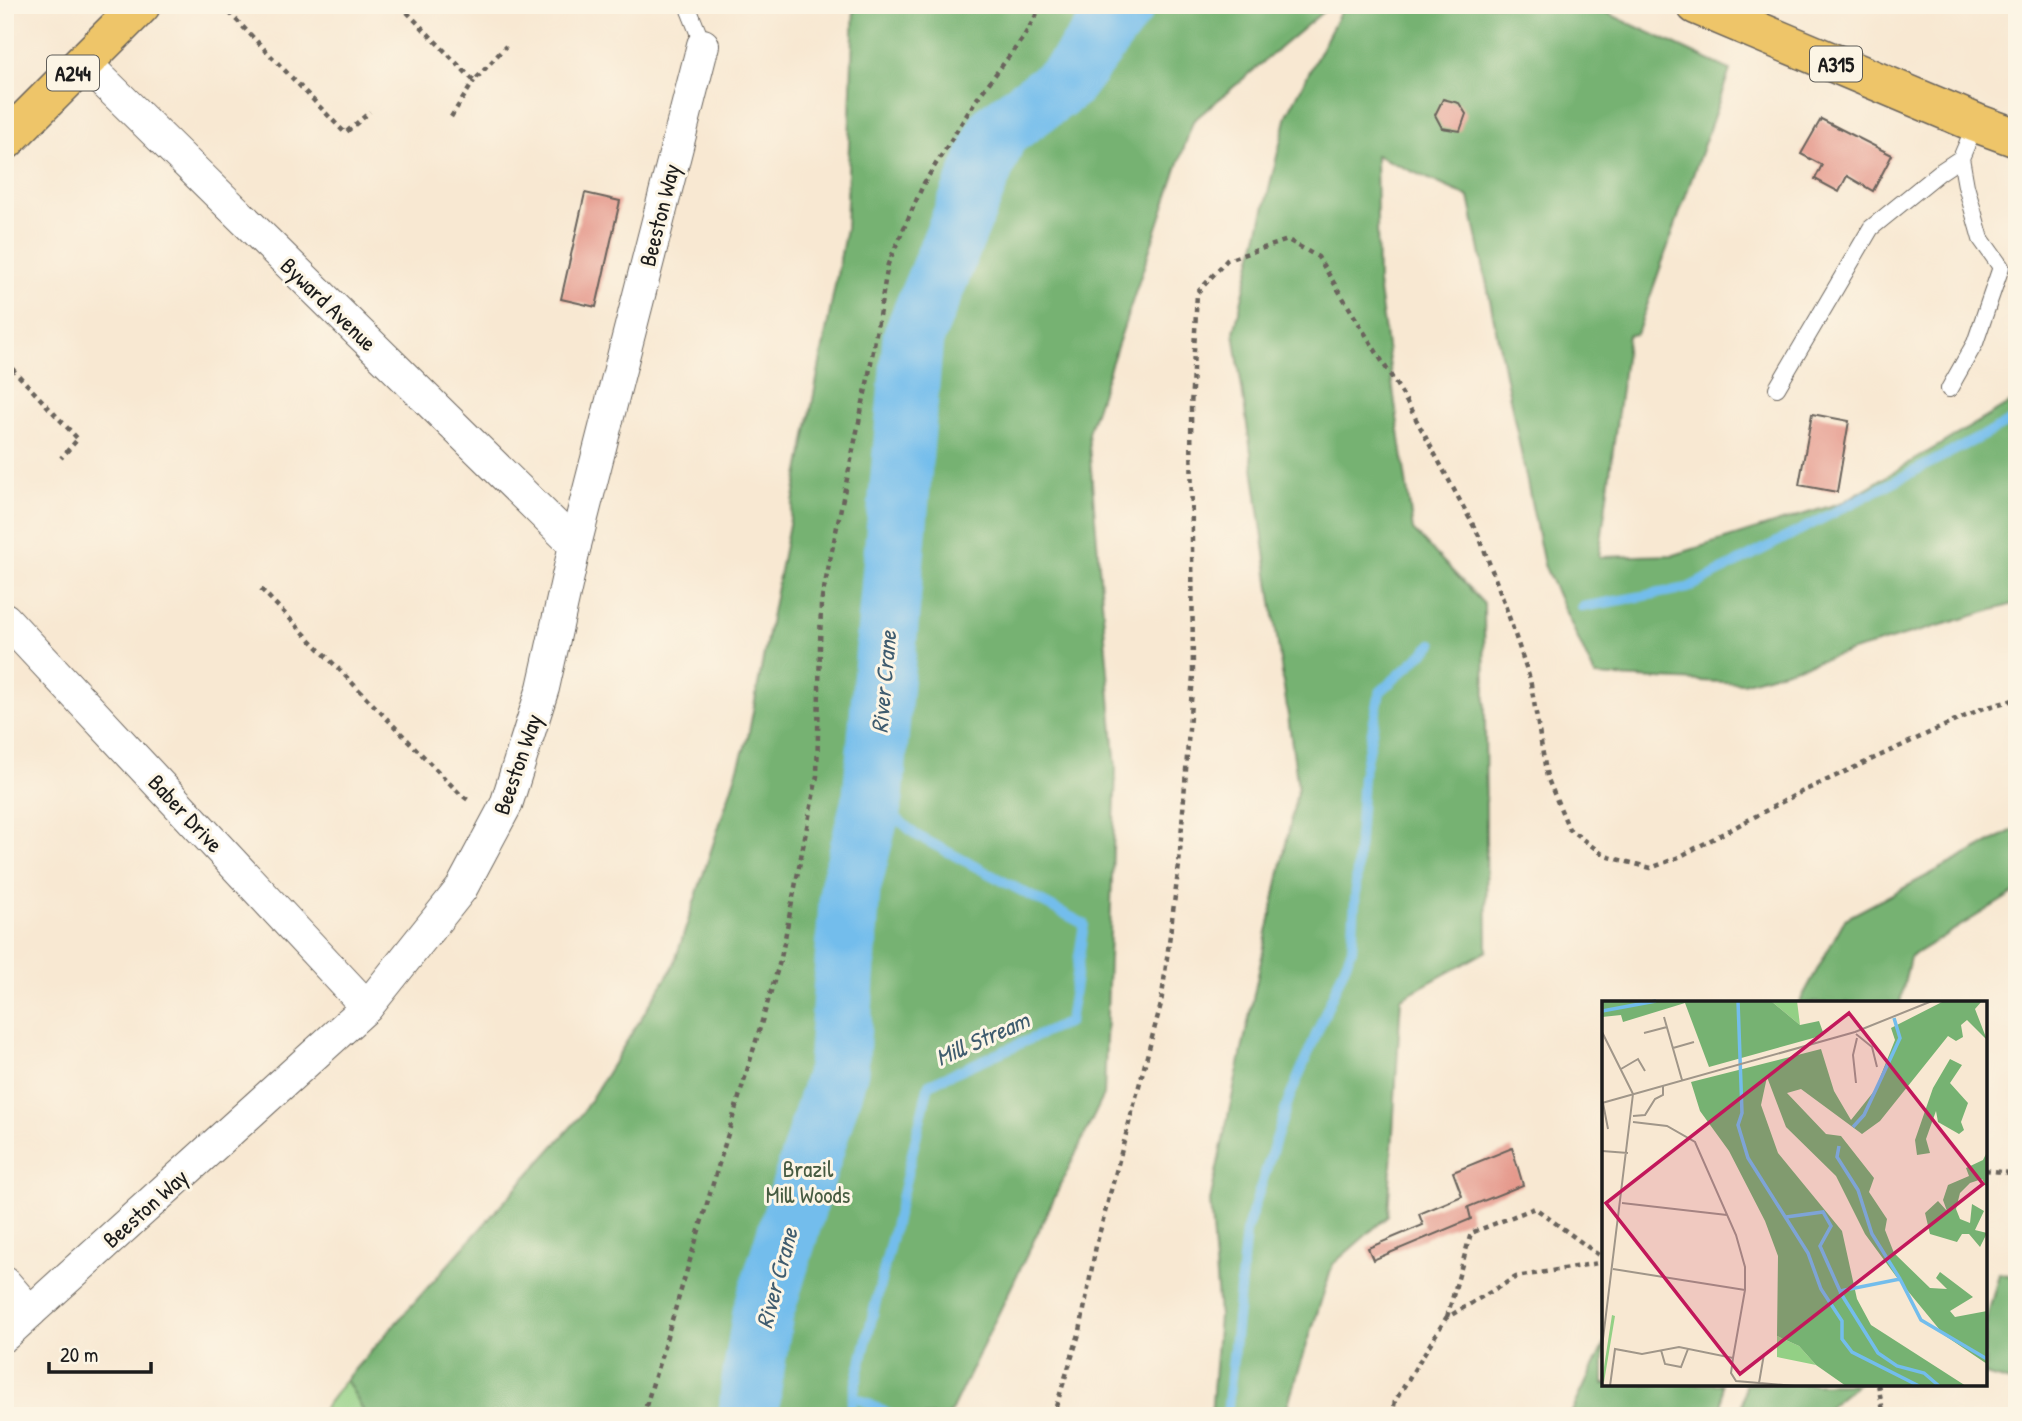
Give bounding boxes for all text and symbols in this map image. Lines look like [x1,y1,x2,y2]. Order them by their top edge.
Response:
road number: A315 [1810,46,1862,82]
road number: A244 [47,56,99,90]
street label: Beeston Way [631,160,687,270]
street label: Byward Avenue [274,250,384,358]
water label: River Crane [863,628,904,734]
street label: Beeston Way [485,709,549,819]
street label: Baber Drive [142,767,230,859]
inset map [1602,1001,1987,1386]
water label: Mill Stream [930,1003,1034,1073]
park label: Brazil Mill Woods [766,1153,850,1210]
street label: Beeston Way [96,1161,194,1255]
water label: River Crane [747,1223,805,1332]
scale bar [49,1330,150,1374]
text: 20 m [60,1340,98,1369]

